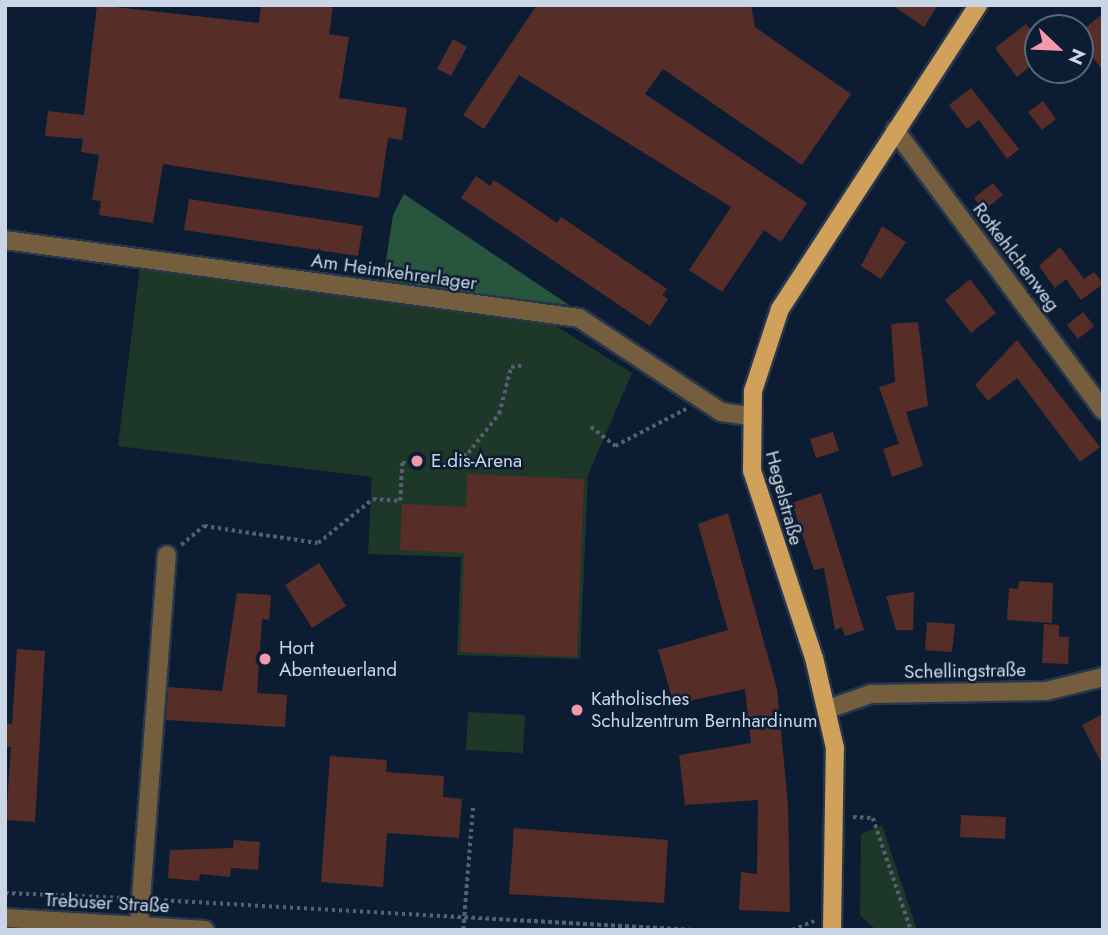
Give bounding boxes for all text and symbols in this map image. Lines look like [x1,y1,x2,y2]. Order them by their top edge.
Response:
north arrow [1024,14,1094,84]
text: N [1062,44,1092,69]
street label: Rotkehlchenweg [968,198,1064,316]
street label: Am Heimkehrerlager [310,249,478,295]
street label: Hegelstraße [760,448,808,548]
place label: E.dis-Arena [431,450,522,472]
marker: E.dis-Arena [409,453,425,469]
place label: Hort Abenteuerland [279,637,397,681]
marker: Hort Abenteuerland [257,651,273,667]
street label: Schellingstraße [904,659,1026,683]
place label: Katholisches Schulzentrum Bernhardinum [591,688,818,732]
marker: Katholisches Schulzentrum Bernhardinum [569,702,585,718]
street label: Trebuser Straße [44,888,170,918]

